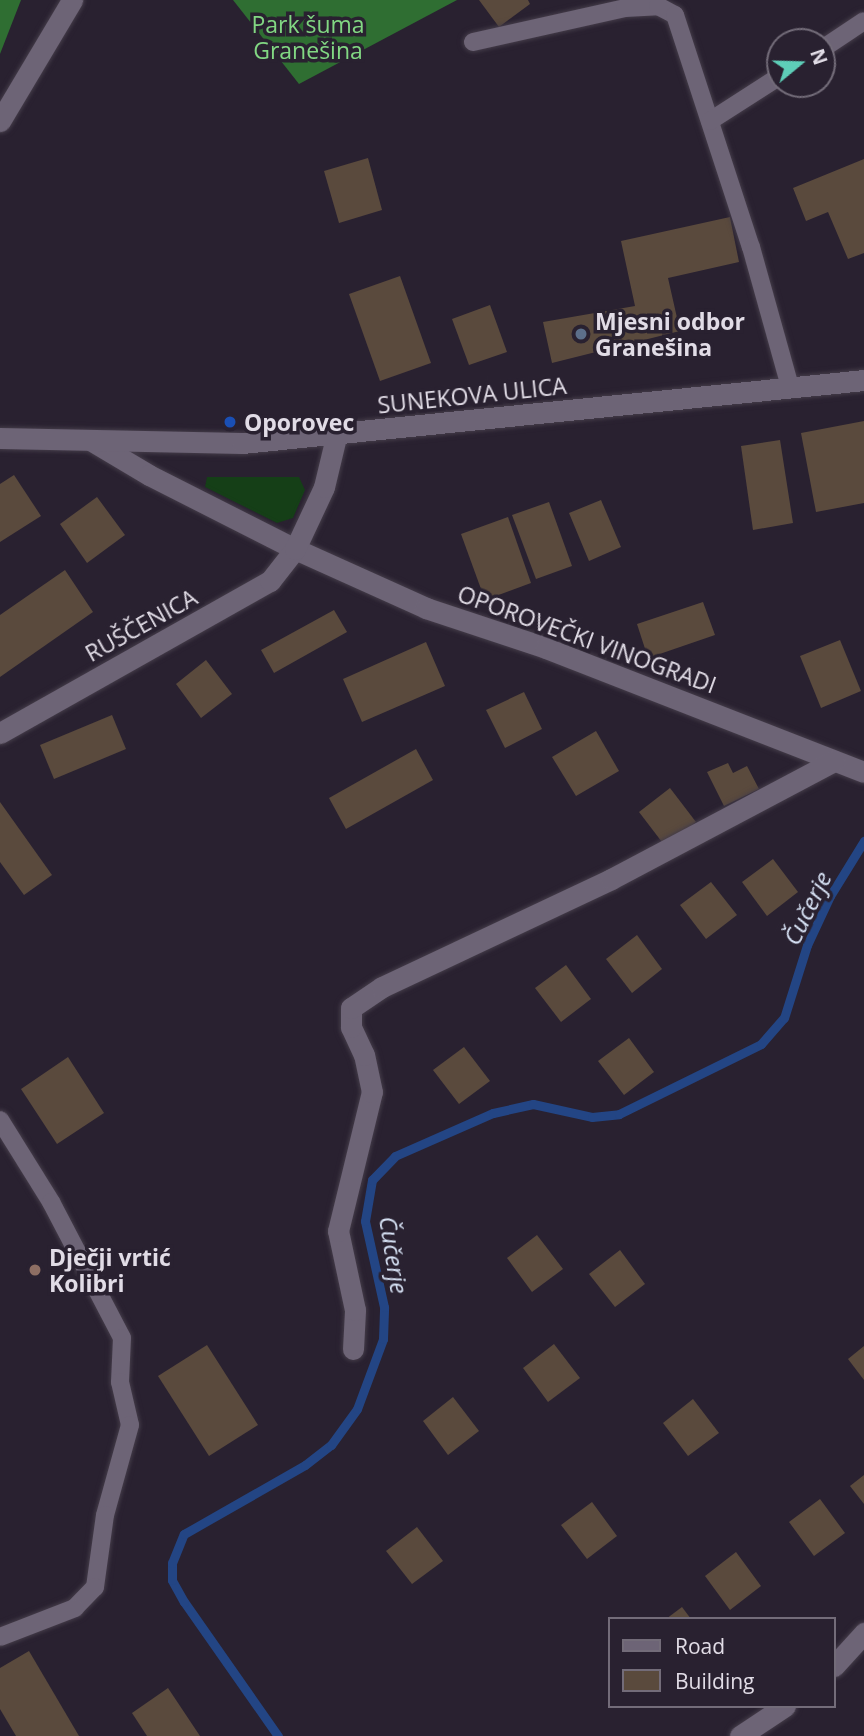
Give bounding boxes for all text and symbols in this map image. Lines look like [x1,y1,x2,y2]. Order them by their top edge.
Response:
park label: Park šuma Granešina [251,10,365,64]
north arrow [766,28,836,98]
text: N [804,45,834,68]
place label: Mjesni odbor Granešina [595,307,745,361]
marker: Mjesni odbor Granešina [573,326,589,342]
street label: SUNEKOVA ULICA [376,371,568,419]
place label: Oporovec [244,408,354,436]
marker: Oporovec [222,414,238,430]
street label: OPOROVEČKI VINOGRADI [454,579,720,699]
street label: RUŠČENICA [80,583,202,667]
water label: Čučerje [777,867,837,949]
water label: Čučerje [374,1214,414,1296]
place label: Dječji vrtić Kolibri [49,1243,171,1297]
marker: Dječji vrtić Kolibri [27,1262,43,1278]
legend [608,1617,836,1708]
text: Road [675,1632,725,1660]
text: Building [675,1667,754,1695]

